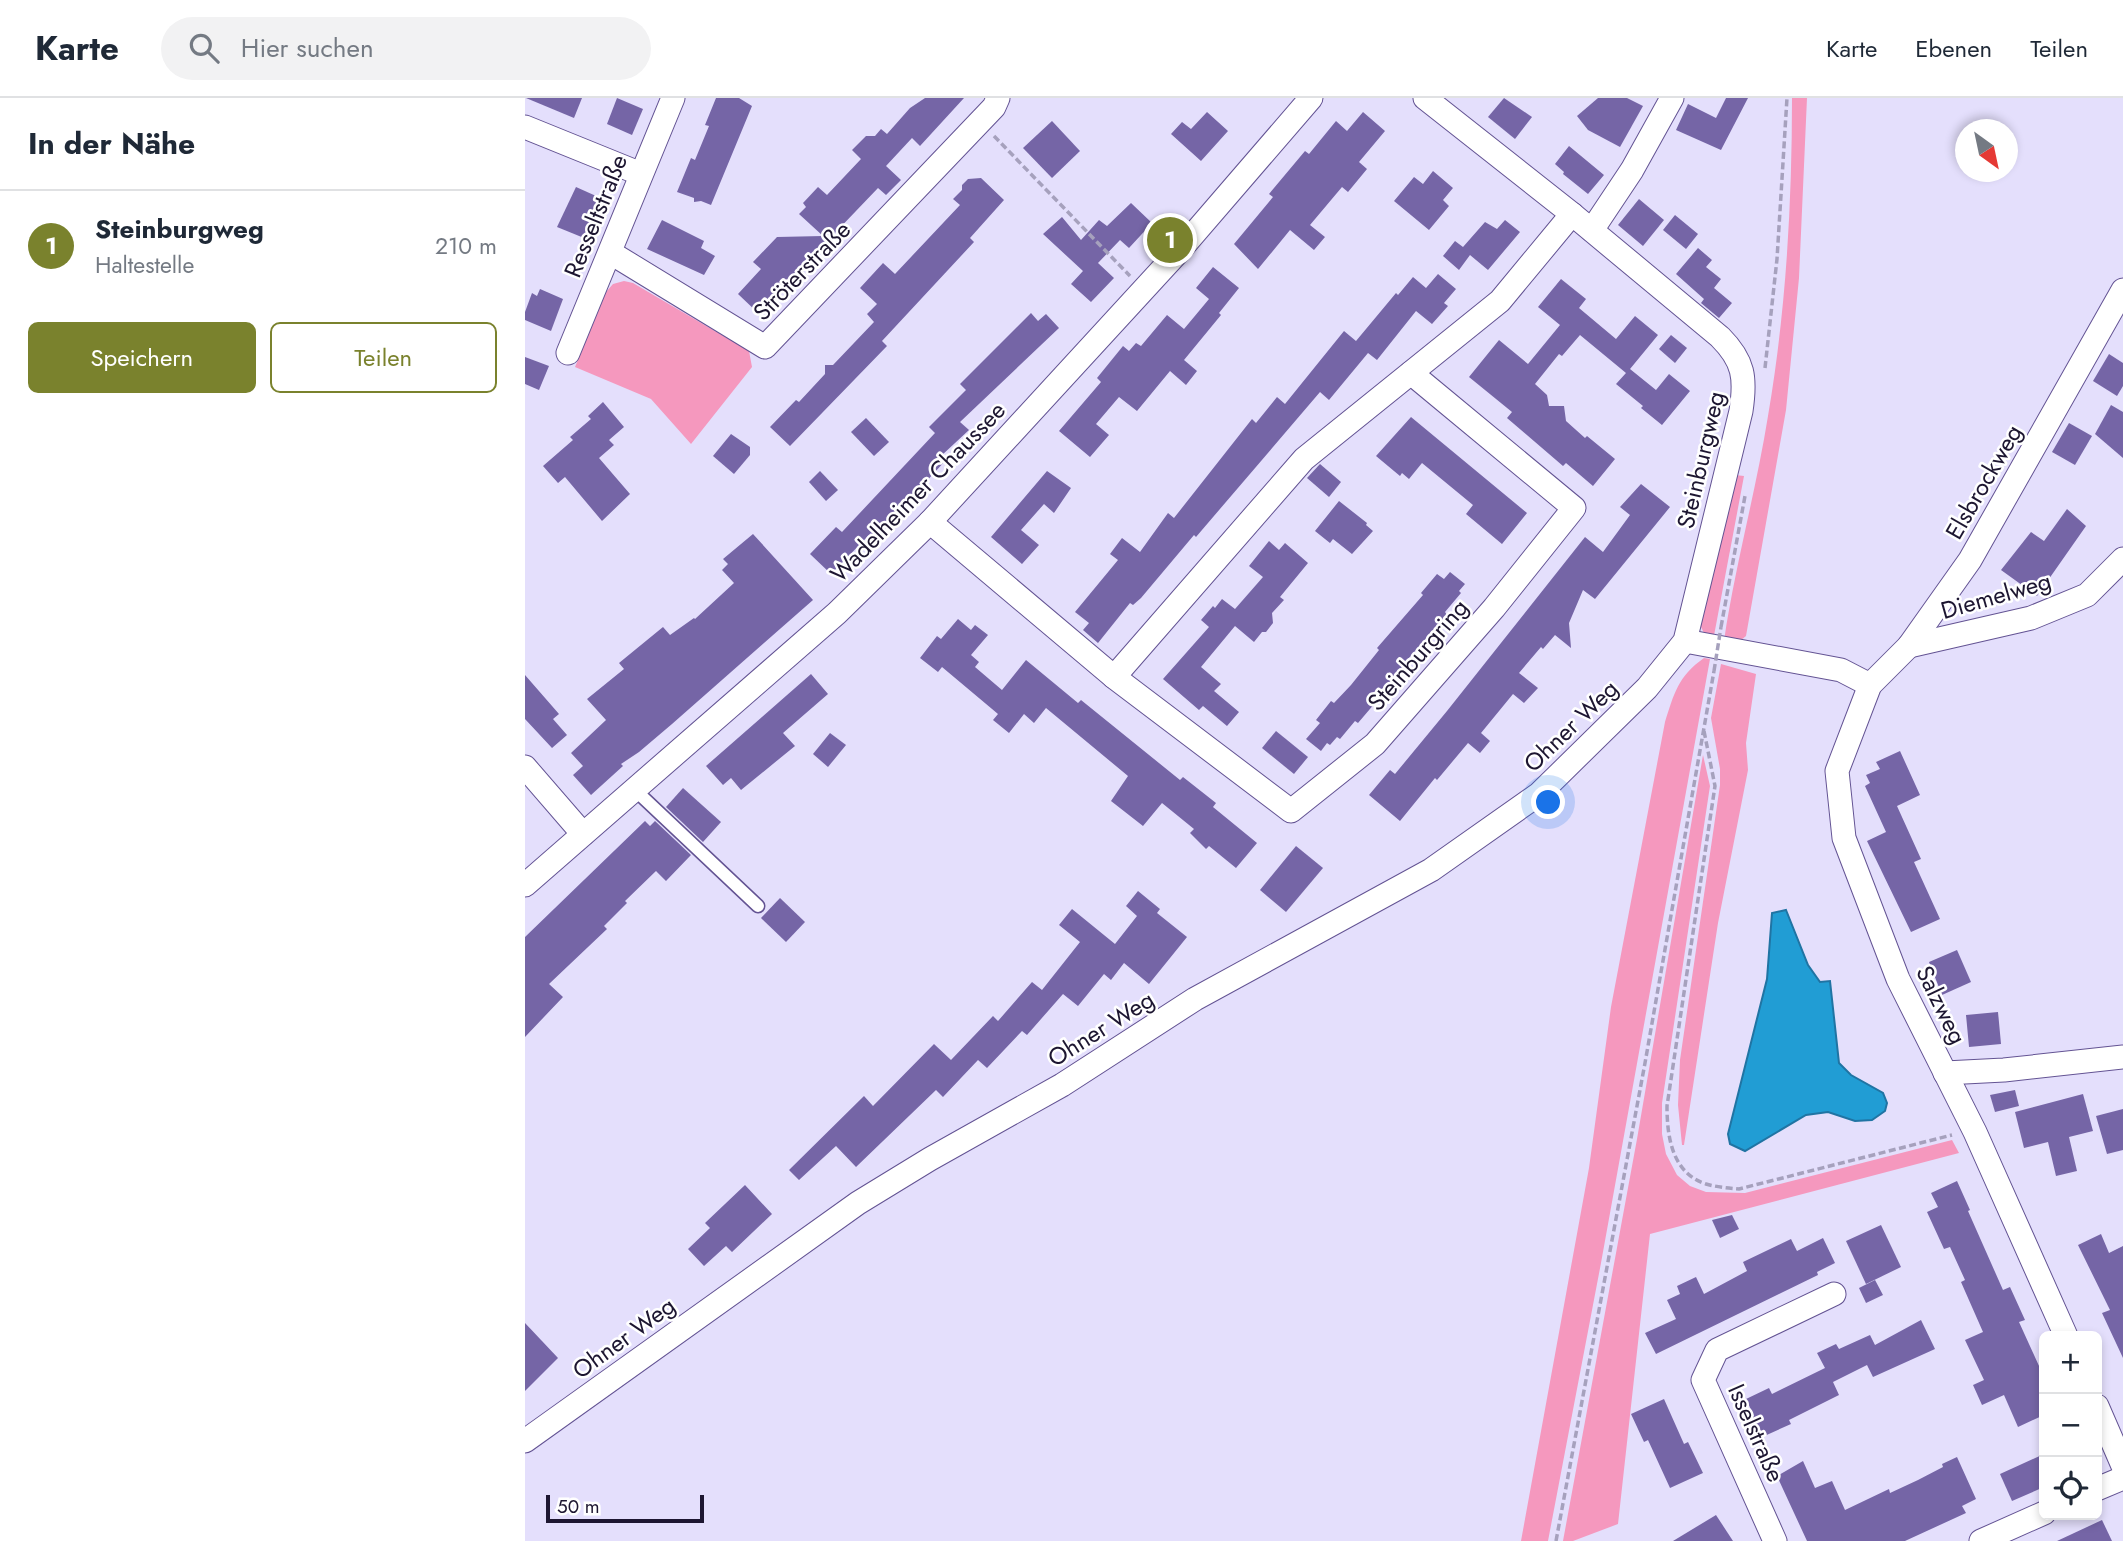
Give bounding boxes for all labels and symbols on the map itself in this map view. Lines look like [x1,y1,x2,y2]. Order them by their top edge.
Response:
north arrow [1955,119,2018,182]
street label: Resseltstraße [555,149,636,283]
street label: Ströterstraße [745,213,858,329]
pin: 1 [1147,214,1193,266]
street label: Steinburgweg [1668,388,1733,532]
street label: Wadelheimer Chaussee [822,393,1013,590]
street label: Elsbrockweg [1937,418,2031,546]
street label: Diemelweg [1936,563,2055,628]
street label: Steinburgring [1359,591,1476,718]
street label: Ohner Weg [1515,671,1626,780]
your location [1531,785,1565,819]
street label: Salzweg [1907,960,1976,1050]
street label: Ohner Weg [1041,982,1161,1075]
street label: Ohner Weg [565,1288,682,1387]
street label: Isselstraße [1719,1378,1794,1488]
scale bar [546,1492,703,1524]

